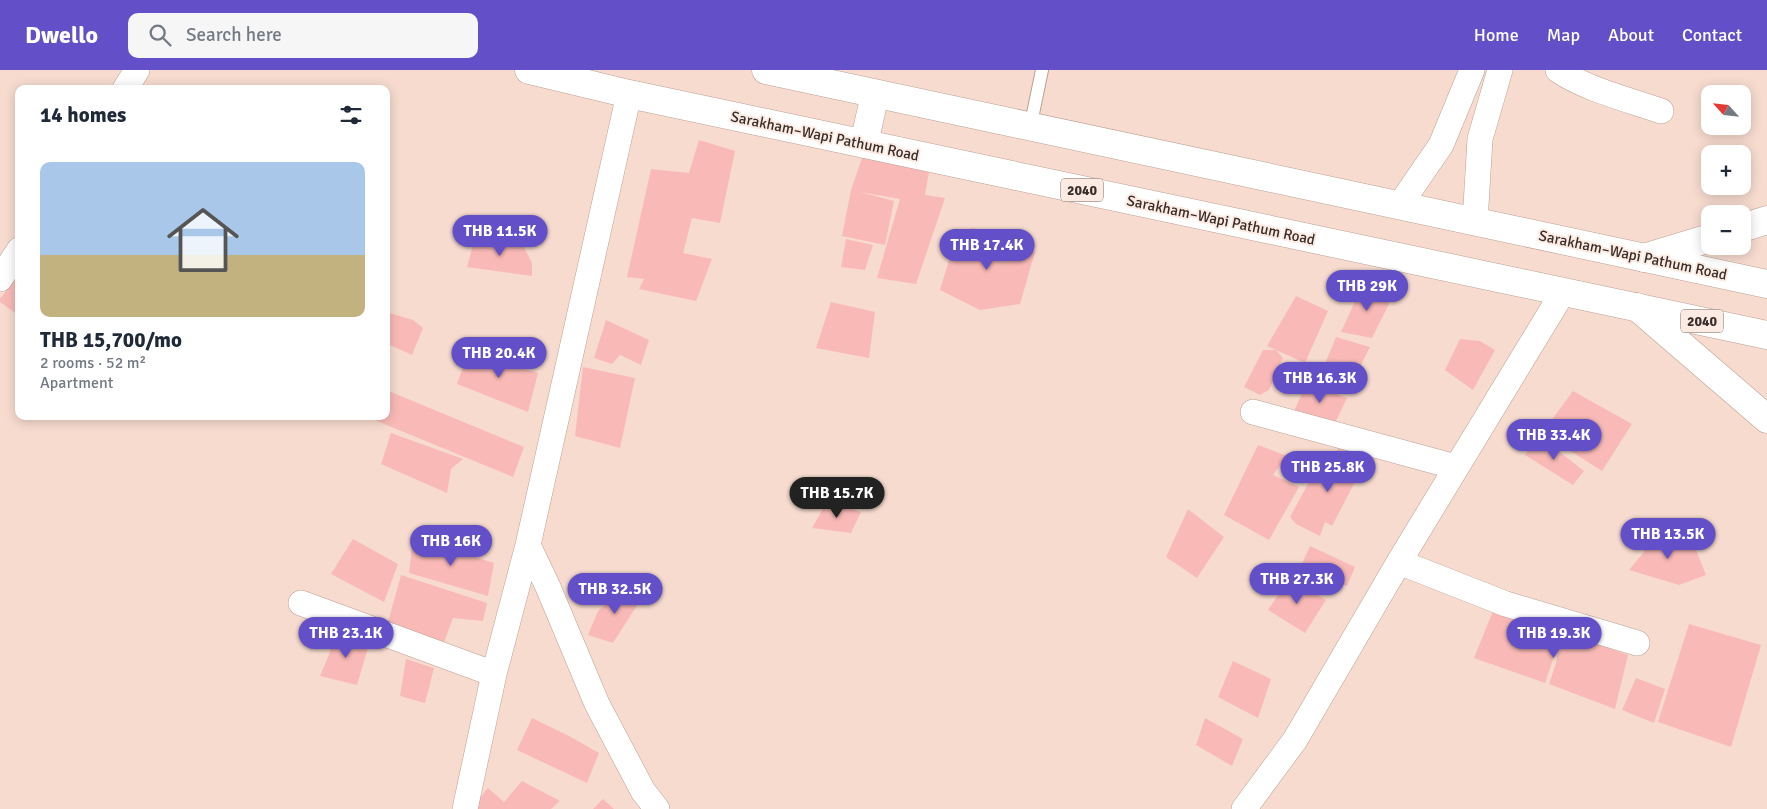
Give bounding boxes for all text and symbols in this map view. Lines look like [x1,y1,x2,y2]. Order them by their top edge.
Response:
search box [128,13,478,58]
text: Dwello [25,20,98,50]
icon: search [146,21,174,49]
text: Search here [186,23,282,47]
text: Home [1474,24,1519,46]
text: Map [1547,24,1580,46]
text: About [1608,24,1654,46]
text: Contact [1682,24,1742,46]
north arrow [1701,85,1751,135]
map controls [1701,85,1751,255]
icon: filters [337,101,365,129]
text: 14 homes [40,102,126,128]
street label: Sarakham–Wapi Pathum Road [729,107,921,165]
button: + [1701,145,1751,195]
road number: 2040 [1061,178,1103,202]
street label: Sarakham–Wapi Pathum Road [1125,191,1317,249]
icon: home [158,195,248,285]
button: − [1701,205,1751,255]
pin: THB 11.5K [443,214,557,257]
text: THB 11.5K [464,221,536,241]
street label: Sarakham–Wapi Pathum Road [1537,226,1729,284]
pin: THB 17.4K [930,228,1044,271]
text: THB 17.4K [951,235,1023,255]
pin: THB 29K [1321,270,1413,312]
text: THB 29K [1337,276,1397,296]
road number: 2040 [1681,310,1723,332]
text: THB 15,700/mo [40,327,182,353]
pin: THB 20.4K [442,336,556,379]
text: THB 20.4K [463,343,535,363]
text: 2 rooms · 52 m² [40,353,146,373]
pin: THB 16.3K [1263,362,1377,404]
text: THB 16.3K [1284,368,1356,388]
text: Apartment [40,373,113,393]
pin: THB 33.4K [1497,418,1611,461]
text: THB 33.4K [1518,425,1590,445]
pin: THB 25.8K [1271,450,1385,493]
text: THB 25.8K [1292,457,1364,477]
pin: THB 15.7K [780,476,894,519]
text: THB 15.7K [801,483,873,503]
pin: THB 13.5K [1611,518,1725,560]
pin: THB 16K [405,524,497,567]
text: THB 13.5K [1632,524,1704,544]
text: THB 16K [421,531,481,551]
pin: THB 27.3K [1240,562,1354,605]
text: THB 27.3K [1261,569,1333,589]
pin: THB 32.5K [558,572,672,615]
text: THB 32.5K [579,579,651,599]
pin: THB 23.1K [289,616,403,659]
pin: THB 19.3K [1497,616,1611,659]
text: THB 23.1K [310,623,382,643]
text: THB 19.3K [1518,623,1590,643]

